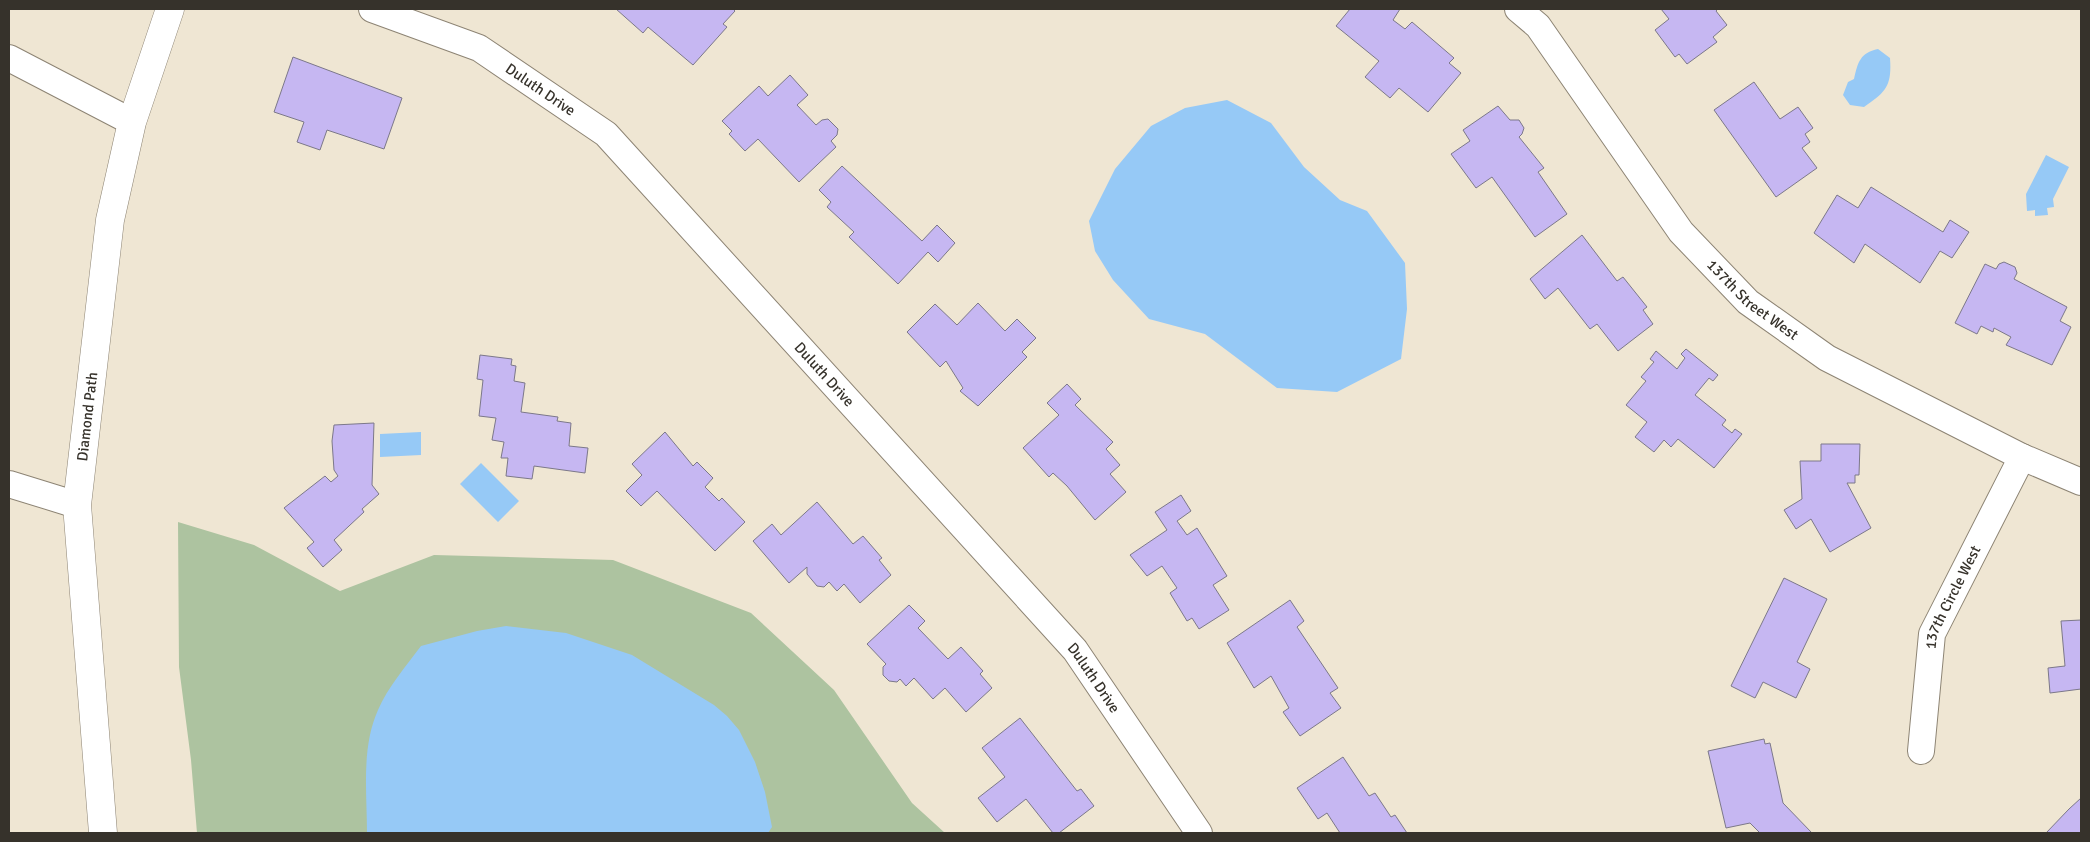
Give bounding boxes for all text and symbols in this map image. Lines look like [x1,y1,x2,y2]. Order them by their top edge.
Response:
street label: Duluth Drive [502,59,579,120]
street label: 137th Street West [1703,256,1802,344]
street label: Duluth Drive [791,338,858,410]
street label: Diamond Path [73,371,101,462]
street label: 137th Circle West [1922,543,1984,650]
street label: Duluth Drive [1064,639,1124,716]

